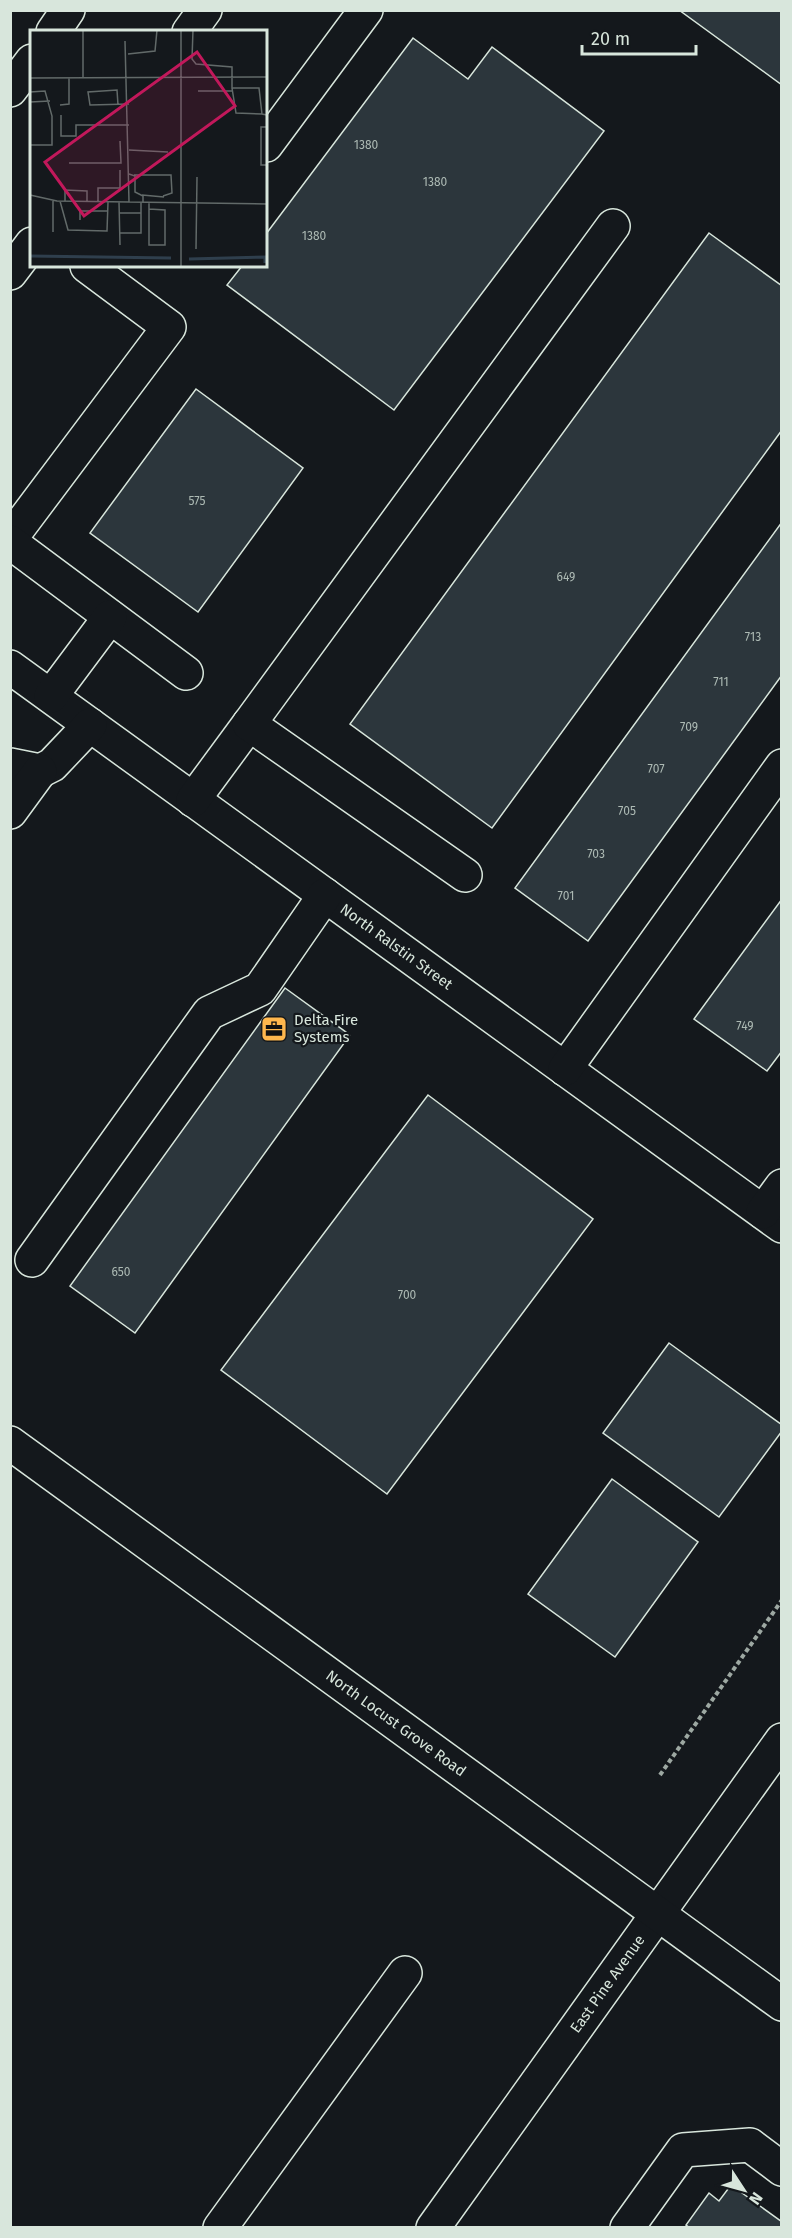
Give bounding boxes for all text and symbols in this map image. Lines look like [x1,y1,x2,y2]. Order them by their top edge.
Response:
scale bar [582,18,696,56]
text: 20 m [591,28,630,50]
inset map [30,30,267,267]
house number: 1380 [354,138,379,152]
house number: 1380 [423,175,448,189]
house number: 1380 [302,229,327,243]
house number: 575 [189,494,205,508]
house number: 649 [557,570,575,584]
house number: 713 [745,630,761,644]
house number: 711 [713,675,729,689]
house number: 709 [680,720,698,734]
house number: 707 [648,762,664,776]
house number: 705 [618,804,636,818]
house number: 703 [587,847,605,861]
house number: 701 [558,889,574,903]
street label: North Ralstin Street [337,900,457,994]
place label: Delta Fire Systems [294,1011,358,1046]
office icon: Delta Fire Systems [259,1014,289,1044]
house number: 749 [736,1019,754,1033]
house number: 650 [111,1265,131,1279]
house number: 700 [398,1288,417,1302]
street label: North Locust Grove Road [322,1667,469,1780]
street label: East Pine Avenue [566,1932,649,2036]
north arrow [714,2160,774,2220]
text: N [745,2189,767,2208]

